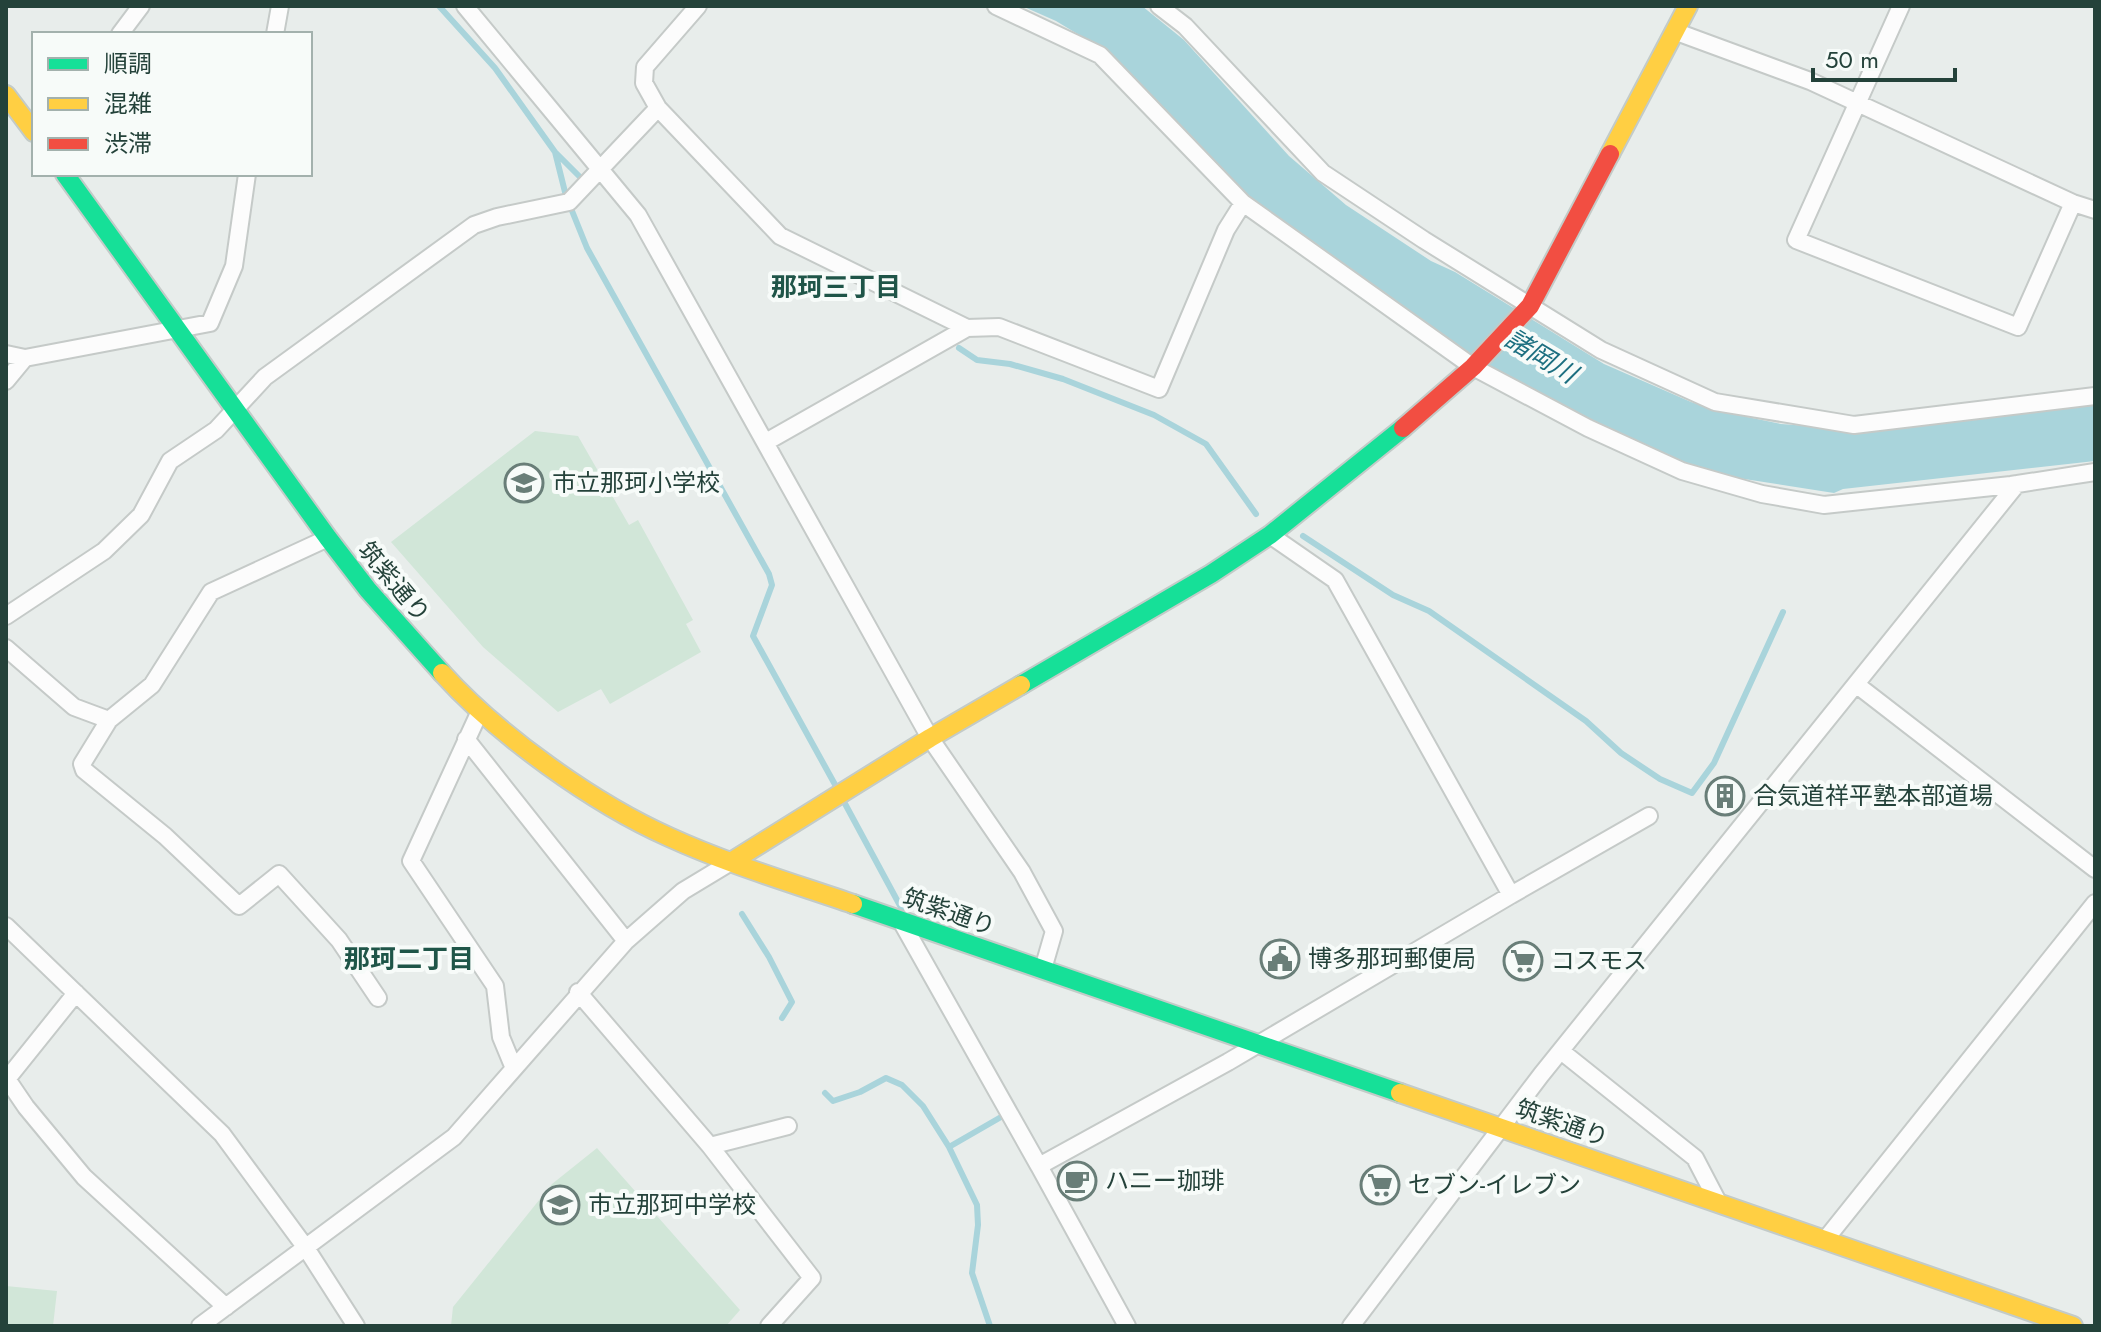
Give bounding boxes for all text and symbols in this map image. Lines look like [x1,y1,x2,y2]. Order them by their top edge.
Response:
legend [32,32,312,176]
scale bar [1813,32,1955,82]
text: 50 m [1825,42,1879,77]
text: 順調 [104,46,152,81]
text: 混雑 [104,86,152,121]
text: 渋滞 [104,126,152,161]
district label: 那珂三丁目 [771,268,901,306]
water label: 諸岡川 [1498,320,1587,394]
school or university icon: 市立那珂小学校 [503,462,545,504]
place label: 市立那珂小学校 [552,465,720,500]
street label: 筑紫通り [350,534,439,630]
building icon: 合気道祥平塾本部道場 [1704,775,1746,817]
place label: 合気道祥平塾本部道場 [1753,778,1993,813]
street label: 筑紫通り [898,879,1000,944]
public building icon: 博多那珂郵便局 [1259,938,1301,980]
district label: 那珂二丁目 [344,940,474,978]
supermarket icon: コスモス [1502,940,1544,982]
place label: 博多那珂郵便局 [1308,941,1476,976]
place label: コスモス [1551,943,1647,978]
street label: 筑紫通り [1511,1090,1613,1155]
cafe icon: ハニー珈琲 [1056,1160,1098,1202]
place label: ハニー珈琲 [1105,1163,1225,1198]
supermarket icon: セブン-イレブン [1359,1164,1401,1206]
place label: セブン-イレブン [1408,1167,1581,1202]
school or university icon: 市立那珂中学校 [539,1184,581,1226]
place label: 市立那珂中学校 [588,1187,756,1222]

